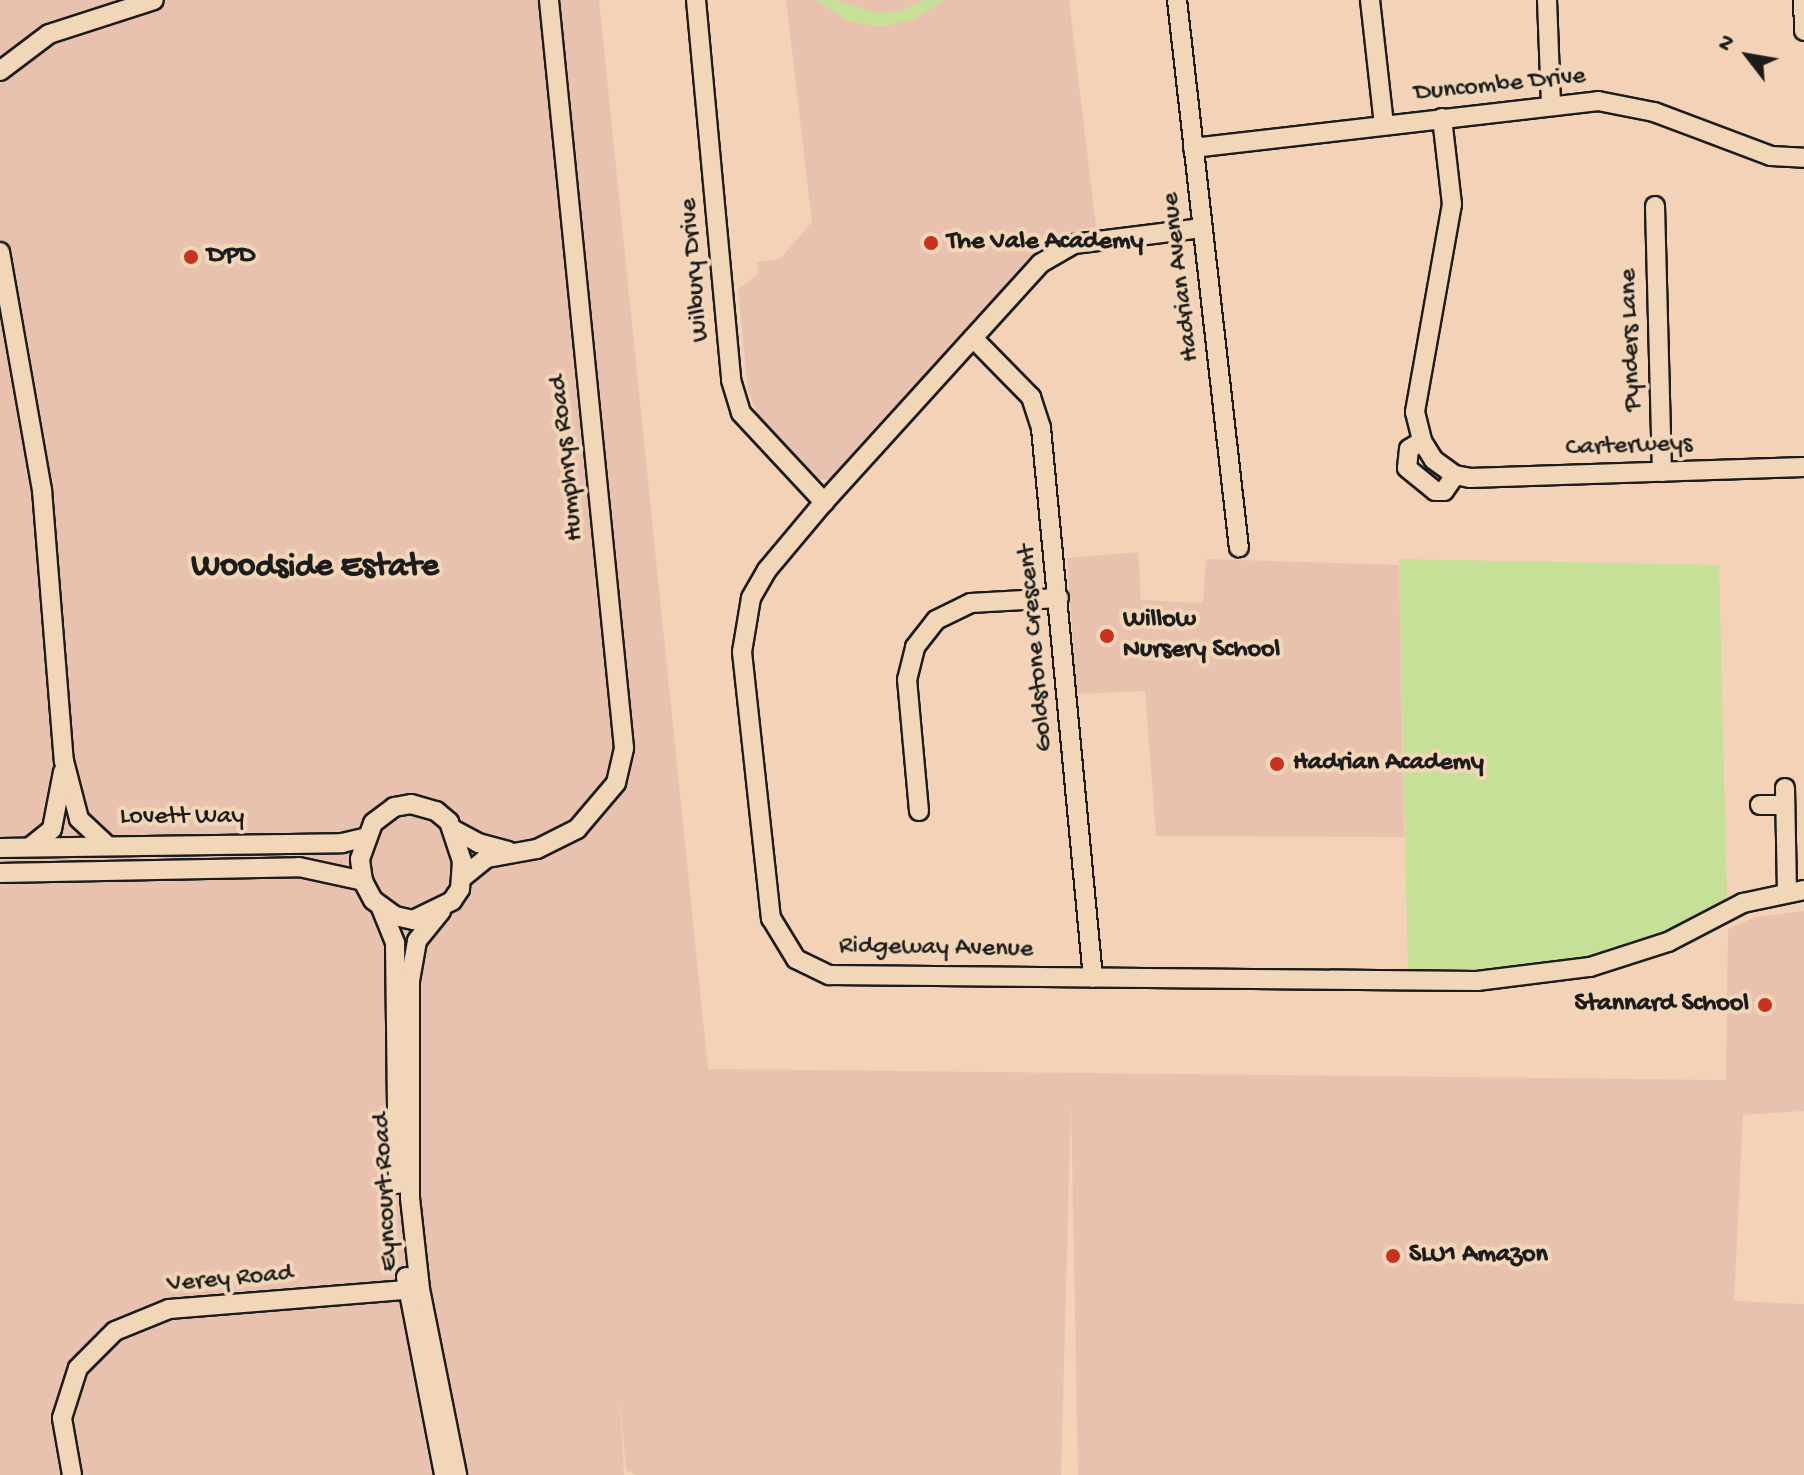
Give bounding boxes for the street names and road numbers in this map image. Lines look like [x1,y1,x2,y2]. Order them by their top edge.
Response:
street label: Duncombe Drive [1413,61,1587,111]
street label: Hadrian Avenue [1156,190,1208,364]
street label: Wilbury Drive [674,197,718,343]
street label: Pynders Lane [1614,268,1650,412]
street label: Humphrys Road [544,373,592,543]
street label: Carterweys [1565,429,1693,465]
street label: Goldstone Crescent [1012,543,1062,753]
street label: Lovett Way [120,802,244,834]
street label: Ridgeway Avenue [839,932,1033,966]
street label: Eyncourt Road [367,1112,407,1272]
street label: Verey Road [166,1259,294,1301]

